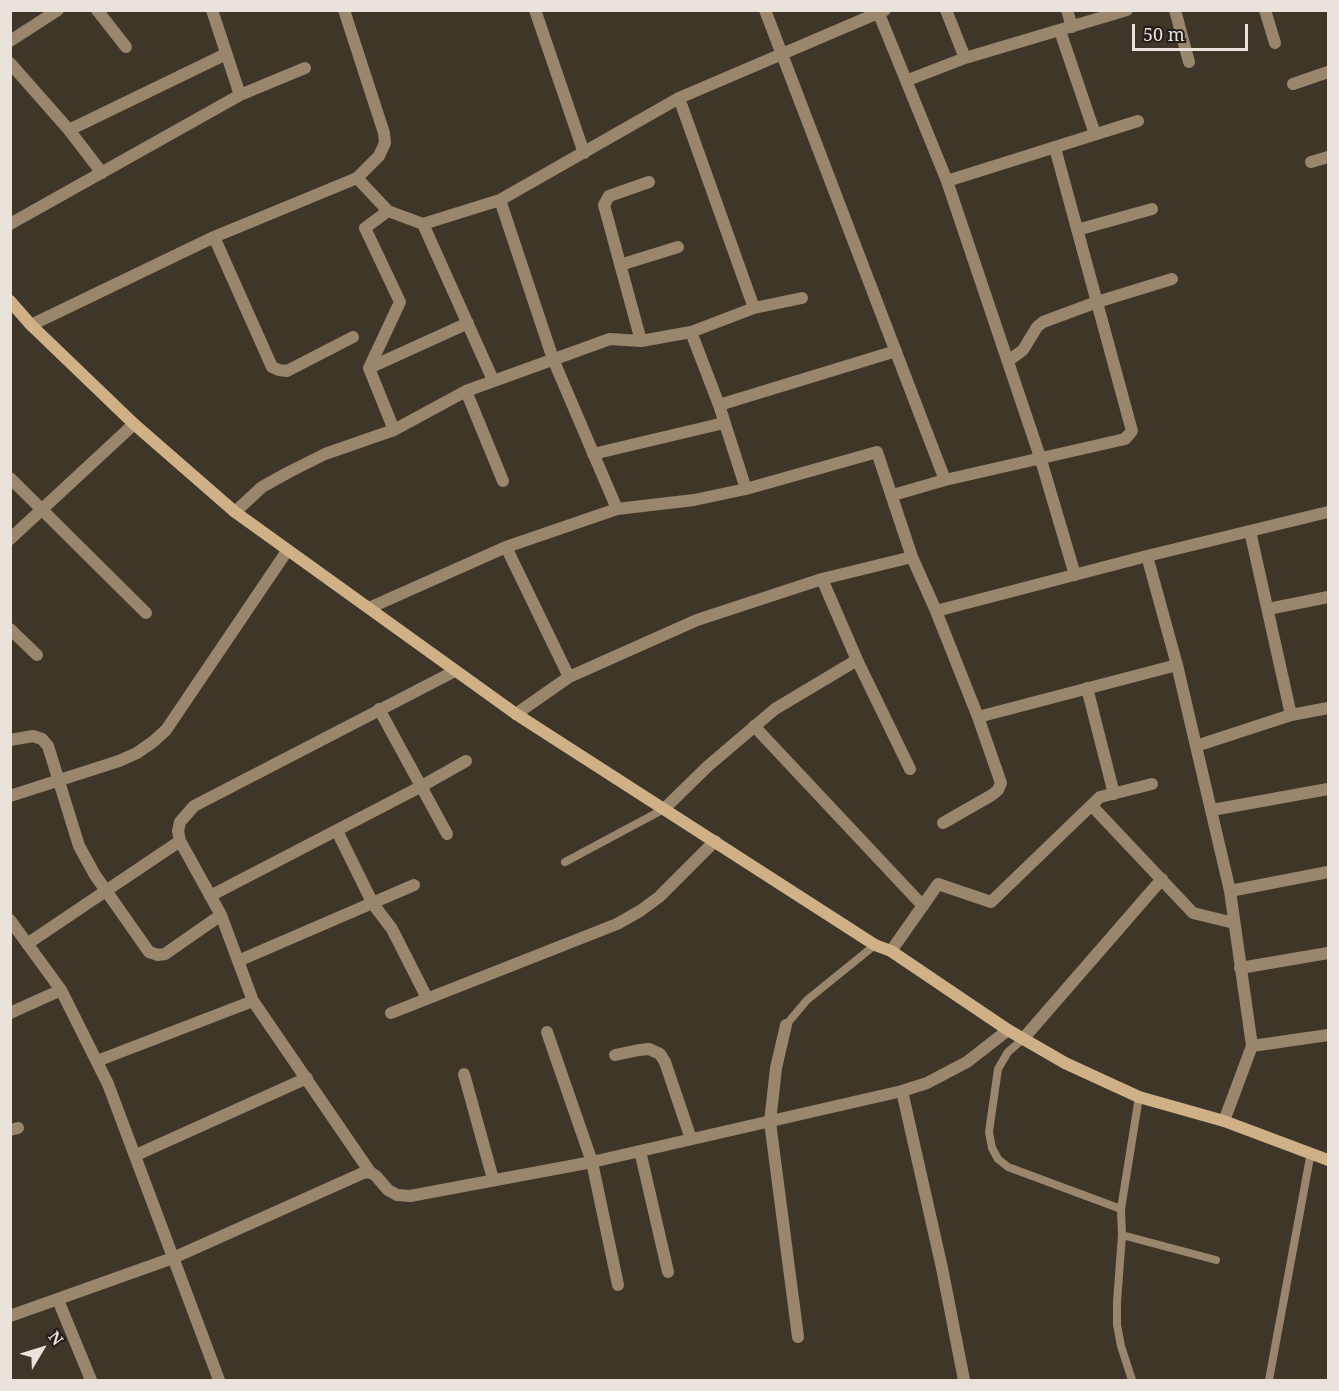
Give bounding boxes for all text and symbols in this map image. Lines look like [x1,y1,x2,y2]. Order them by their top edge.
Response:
scale bar [1135,12,1250,50]
text: 50 m [1143,22,1185,46]
north arrow [12,1319,72,1379]
text: N [44,1326,69,1350]

